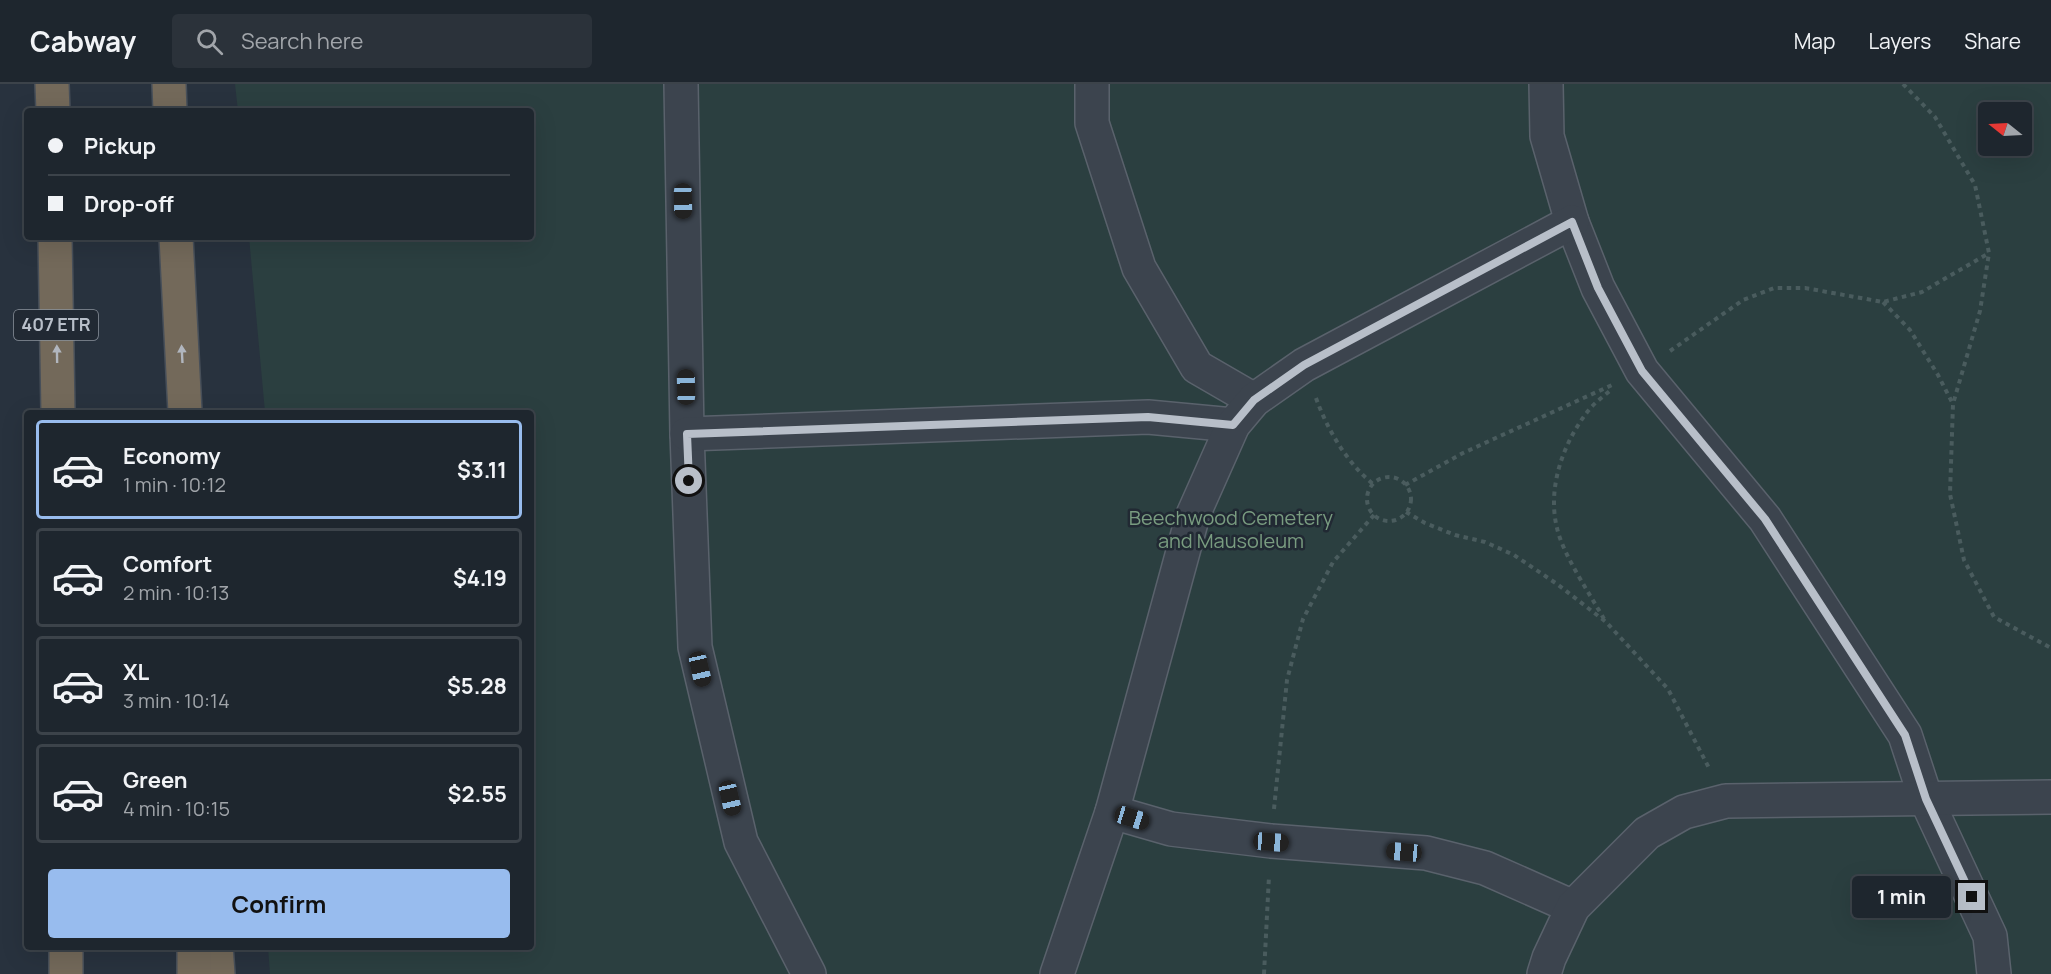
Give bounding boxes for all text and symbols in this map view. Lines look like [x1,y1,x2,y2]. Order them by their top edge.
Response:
search box [172,14,592,68]
text: Cabway [30,22,136,60]
icon: search [193,25,226,58]
text: Search here [241,26,363,56]
text: Map [1794,27,1835,55]
text: Layers [1868,27,1931,55]
text: Share [1964,27,2021,55]
north arrow [1978,102,2032,156]
map controls [1978,102,2032,156]
text: Pickup [84,131,156,161]
car [674,183,692,219]
text: Drop-off [84,189,174,219]
road number: 407 ETR [14,310,98,340]
one-way arrow [52,345,62,364]
one-way arrow [177,345,187,364]
car [677,369,695,405]
text: Economy [123,441,221,471]
icon: car [51,443,105,497]
text: $3.11 [457,455,507,485]
route start [675,467,702,494]
text: 1 min · 10:12 [123,471,226,498]
park label: Beechwood Cemetery and Mausoleum [1129,504,1334,554]
text: Comfort [123,549,212,579]
icon: car [51,551,105,605]
text: $4.19 [453,563,507,593]
text: 2 min · 10:13 [123,579,229,606]
car [687,649,713,689]
text: XL [123,657,149,687]
icon: car [51,659,105,713]
text: $5.28 [447,671,507,701]
text: 3 min · 10:14 [123,687,230,714]
text: Green [123,765,188,795]
icon: car [51,767,105,821]
car [717,778,743,818]
text: $2.55 [448,779,507,809]
text: 4 min · 10:15 [123,795,230,822]
car [1112,804,1152,832]
car [1252,832,1290,852]
car [1385,841,1423,863]
button: Confirm [48,869,510,938]
callout: 1 min [1852,876,1951,918]
text: 1 min [1877,883,1926,910]
route end [1958,883,1985,910]

